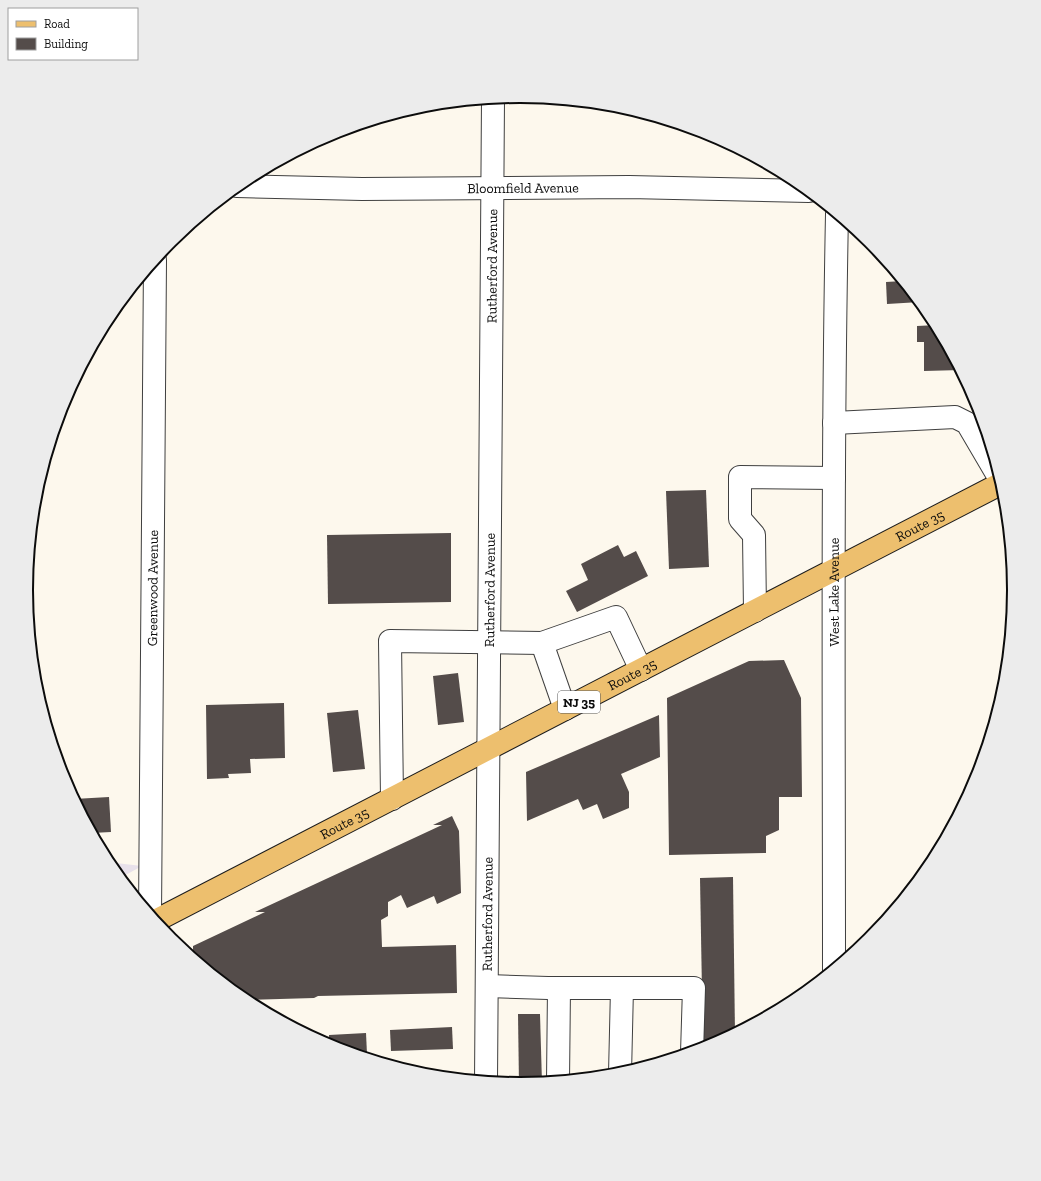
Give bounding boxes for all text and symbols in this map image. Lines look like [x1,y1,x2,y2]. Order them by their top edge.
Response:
legend [8,8,138,60]
text: Road [44,17,70,31]
text: Building [44,37,88,51]
street label: Bloomfield Avenue [467,179,579,197]
street label: Rutherford Avenue [483,208,501,323]
street label: Route 35 [893,506,947,546]
street label: Greenwood Avenue [144,529,162,646]
street label: Rutherford Avenue [481,532,499,647]
street label: West Lake Avenue [826,537,843,646]
street label: Route 35 [605,655,659,694]
road number: NJ 35 [558,691,600,713]
street label: Route 35 [317,804,372,843]
street label: Rutherford Avenue [479,856,497,971]

